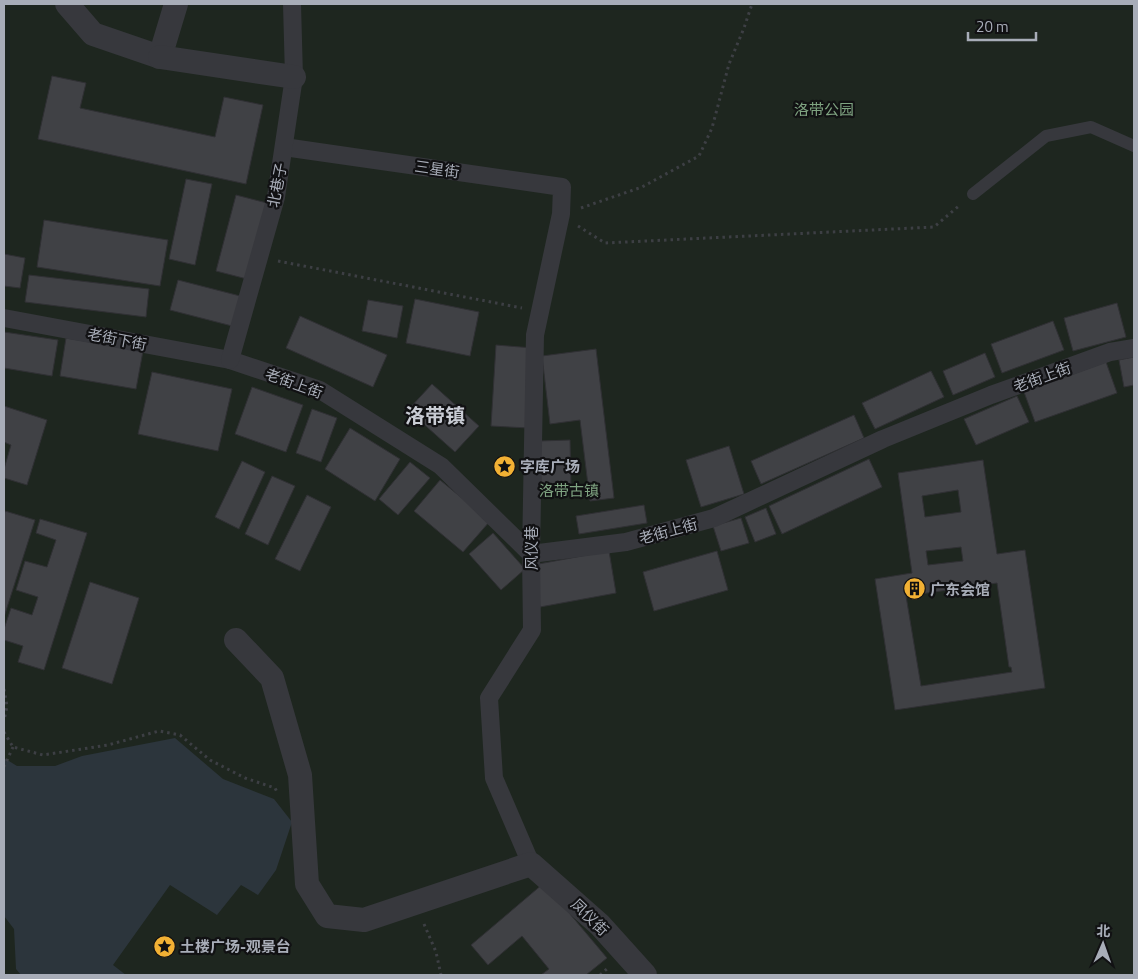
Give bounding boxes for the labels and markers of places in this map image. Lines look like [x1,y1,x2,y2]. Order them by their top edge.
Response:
place icon: 字库广场 [492,454,516,478]
place label: 字库广场 [520,455,580,478]
building icon: 广东会馆 [902,577,926,601]
place label: 广东会馆 [930,578,990,601]
place icon: 土楼广场-观景台 [152,934,176,958]
place label: 土楼广场-观景台 [180,935,291,958]

